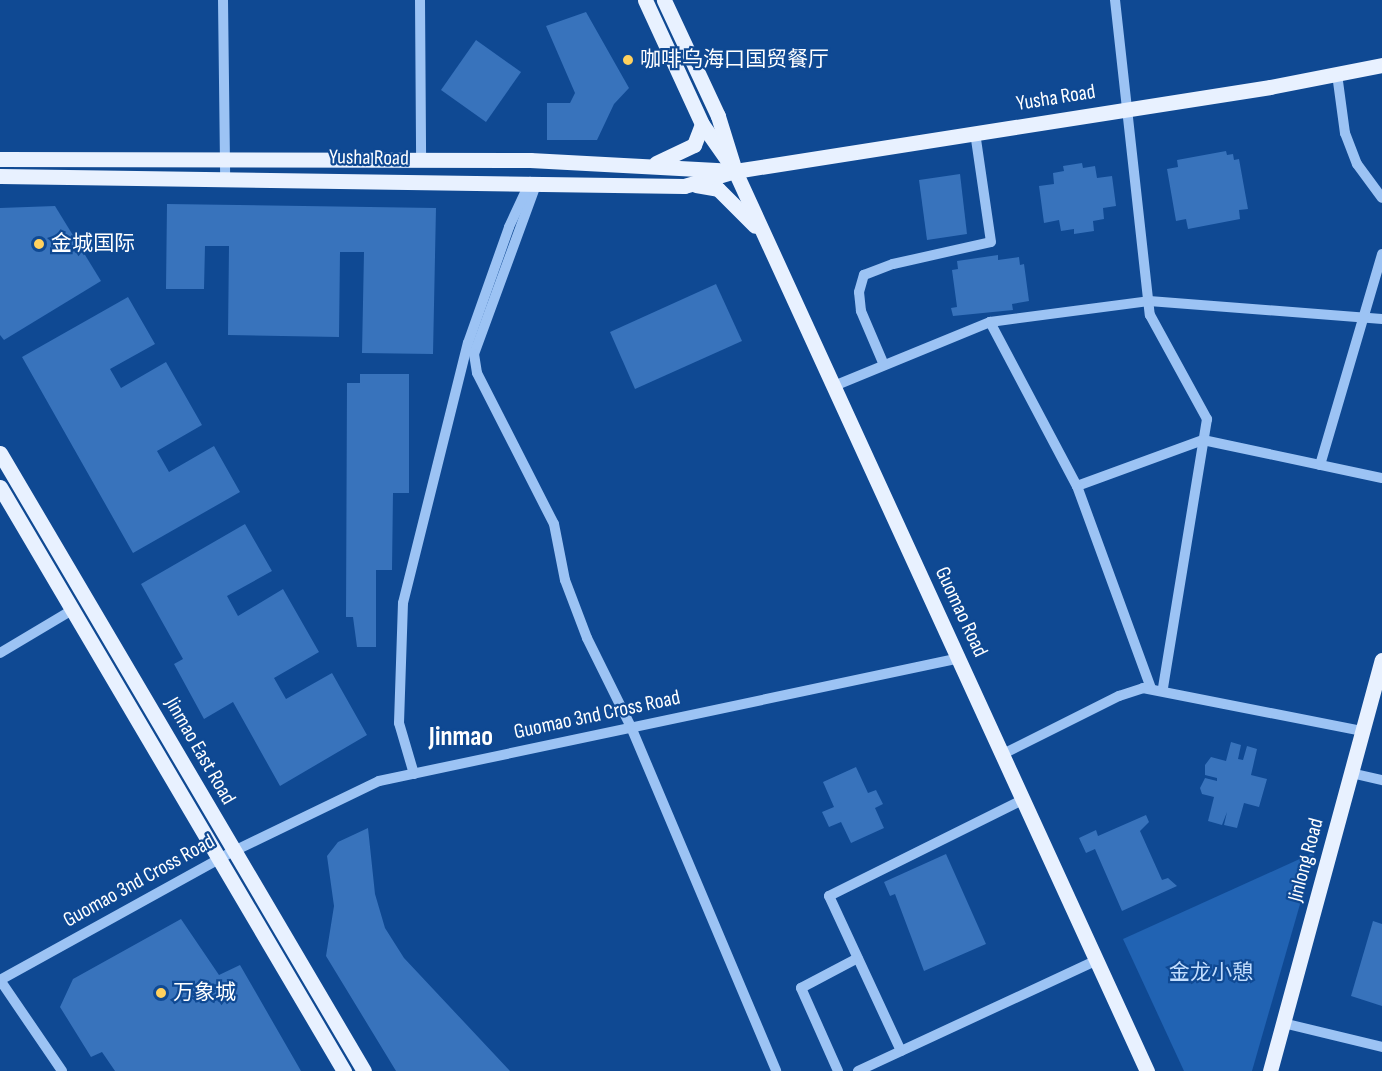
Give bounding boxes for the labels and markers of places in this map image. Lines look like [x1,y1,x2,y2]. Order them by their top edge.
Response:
place label: 咖啡乌海口国贸餐厅 [640,47,829,73]
marker: 咖啡乌海口国贸餐厅 [621,53,635,67]
place label: 金城国际 [51,231,135,257]
marker: 金城国际 [32,237,46,251]
place label: 万象城 [173,980,236,1006]
marker: 万象城 [154,986,168,1000]

